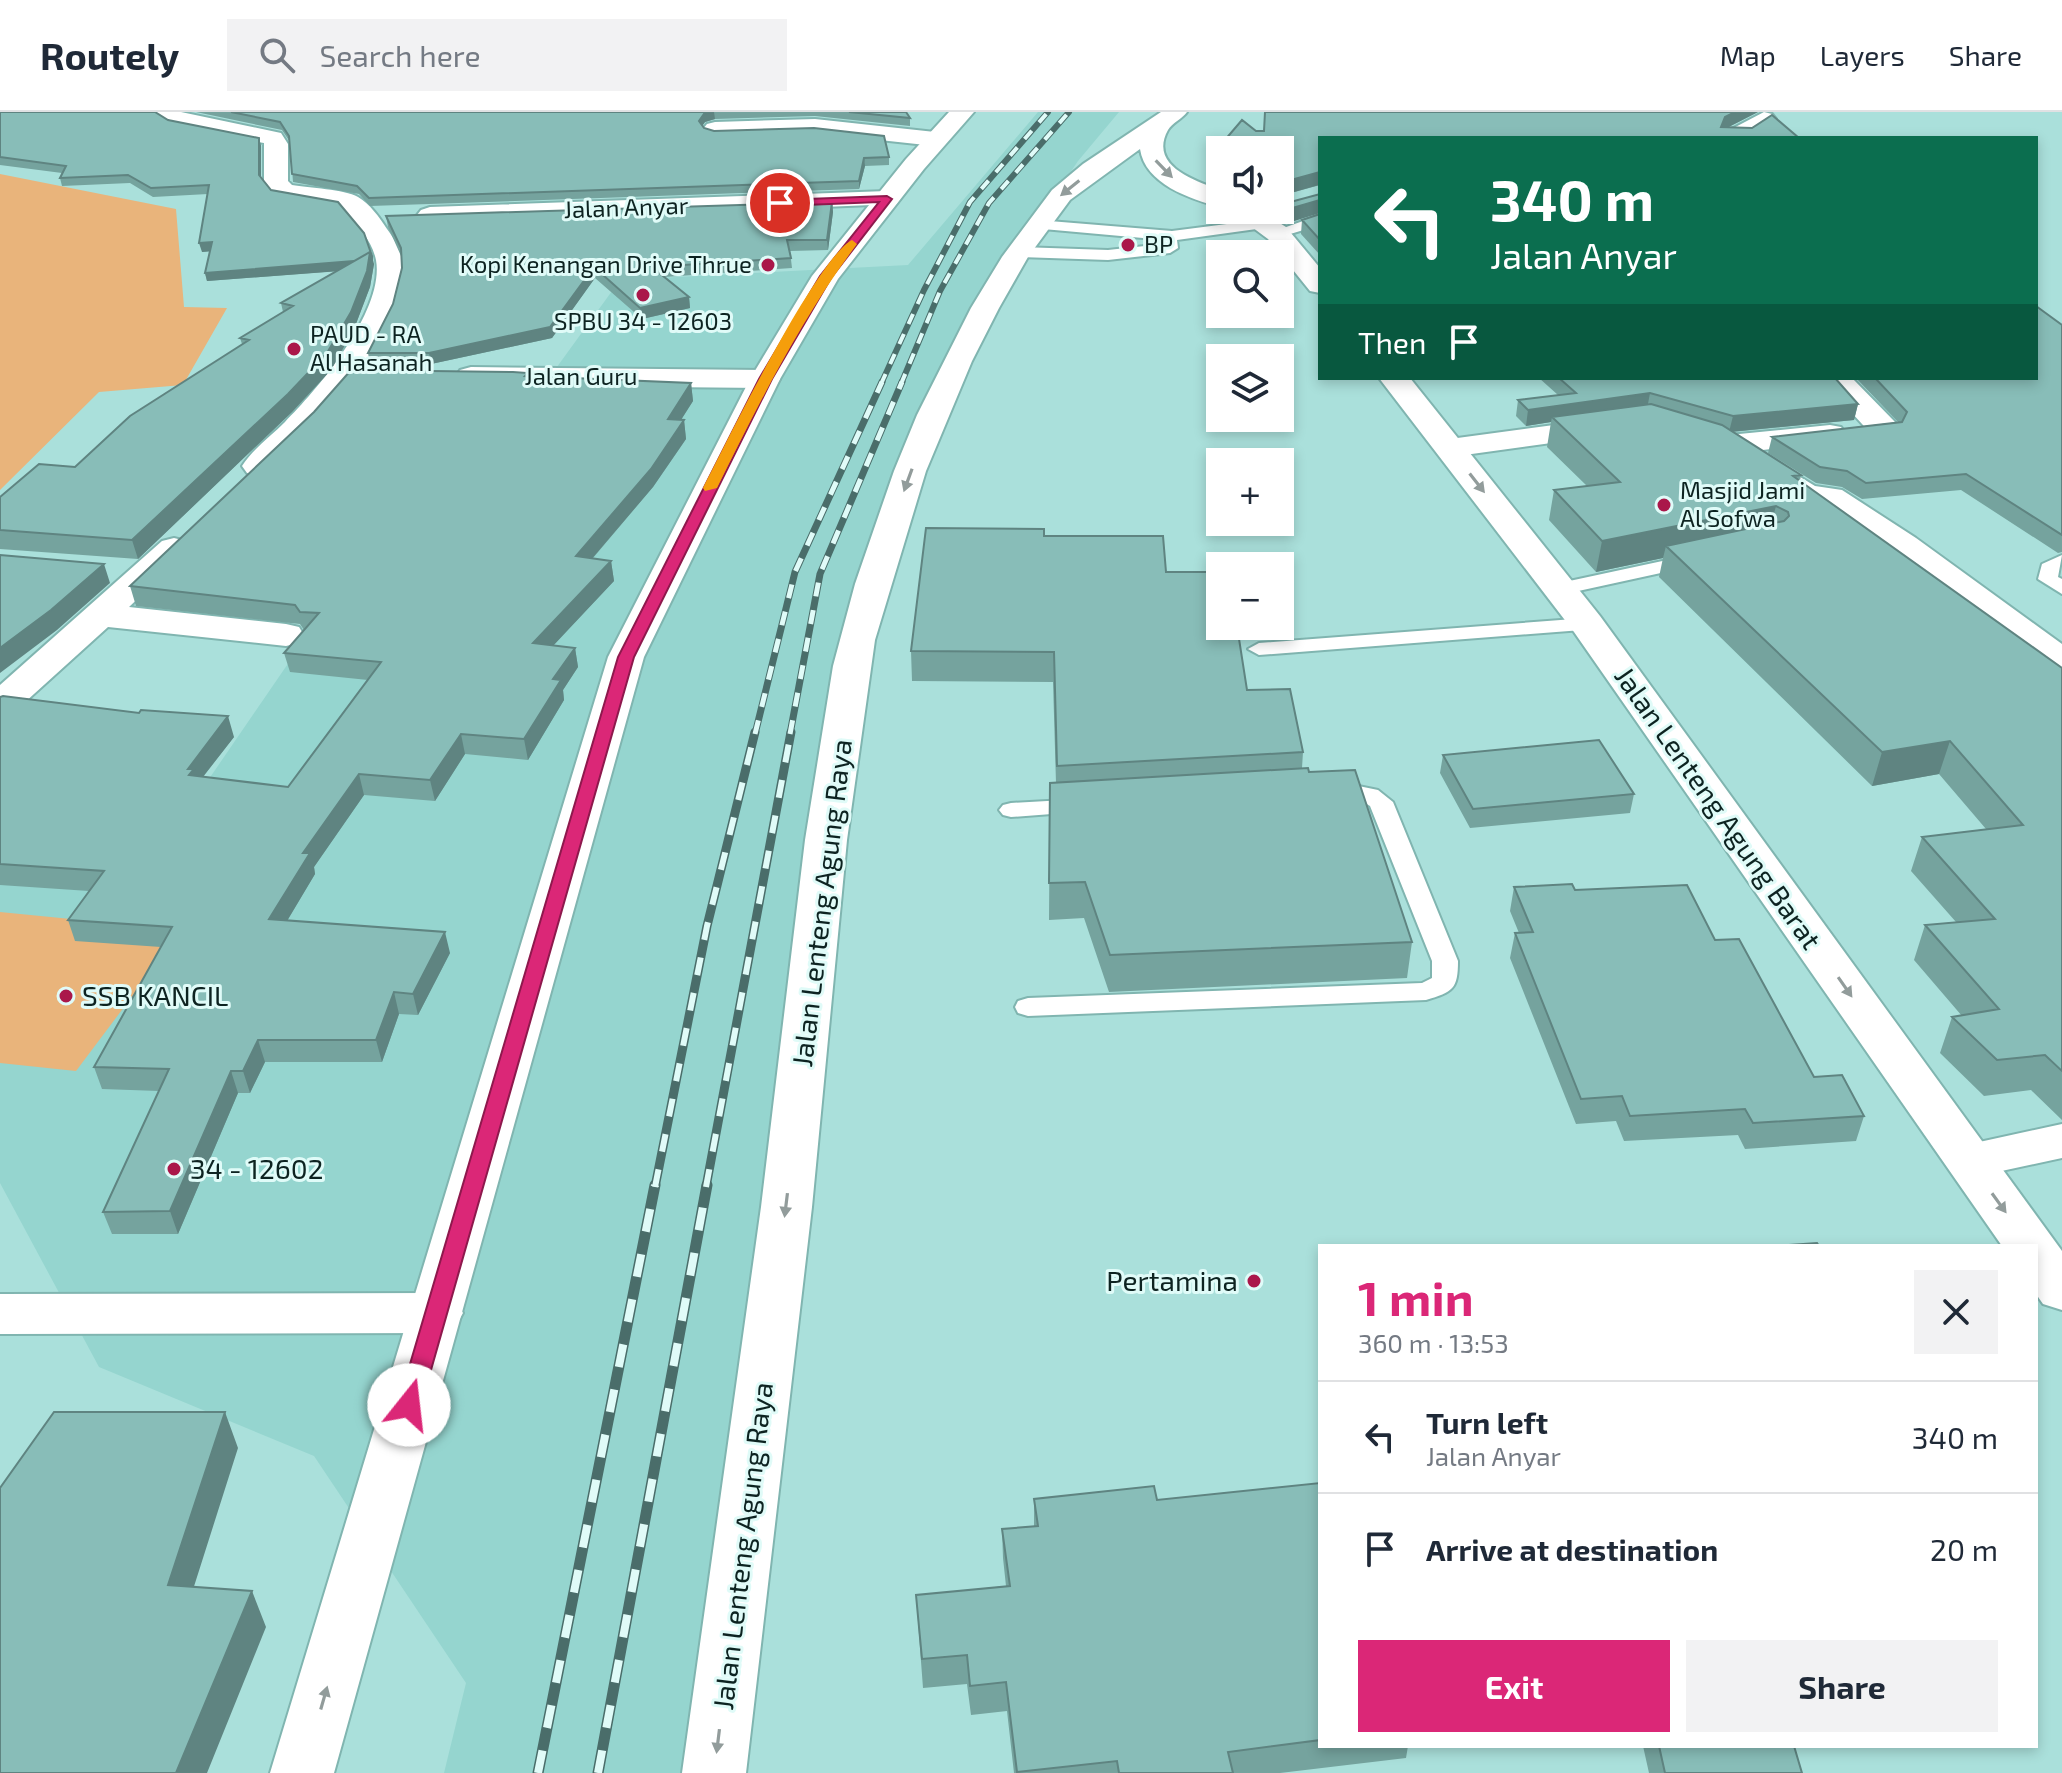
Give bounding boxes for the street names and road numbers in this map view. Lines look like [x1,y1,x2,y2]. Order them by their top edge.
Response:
street label: Jalan Anyar [563,190,689,223]
street label: Jalan Guru [525,361,638,390]
street label: Jalan Lenteng Agung Barat [1608,660,1829,955]
street label: Jalan Lenteng Agung Raya [784,737,858,1069]
street label: Jalan Lenteng Agung Raya [705,1380,779,1712]

